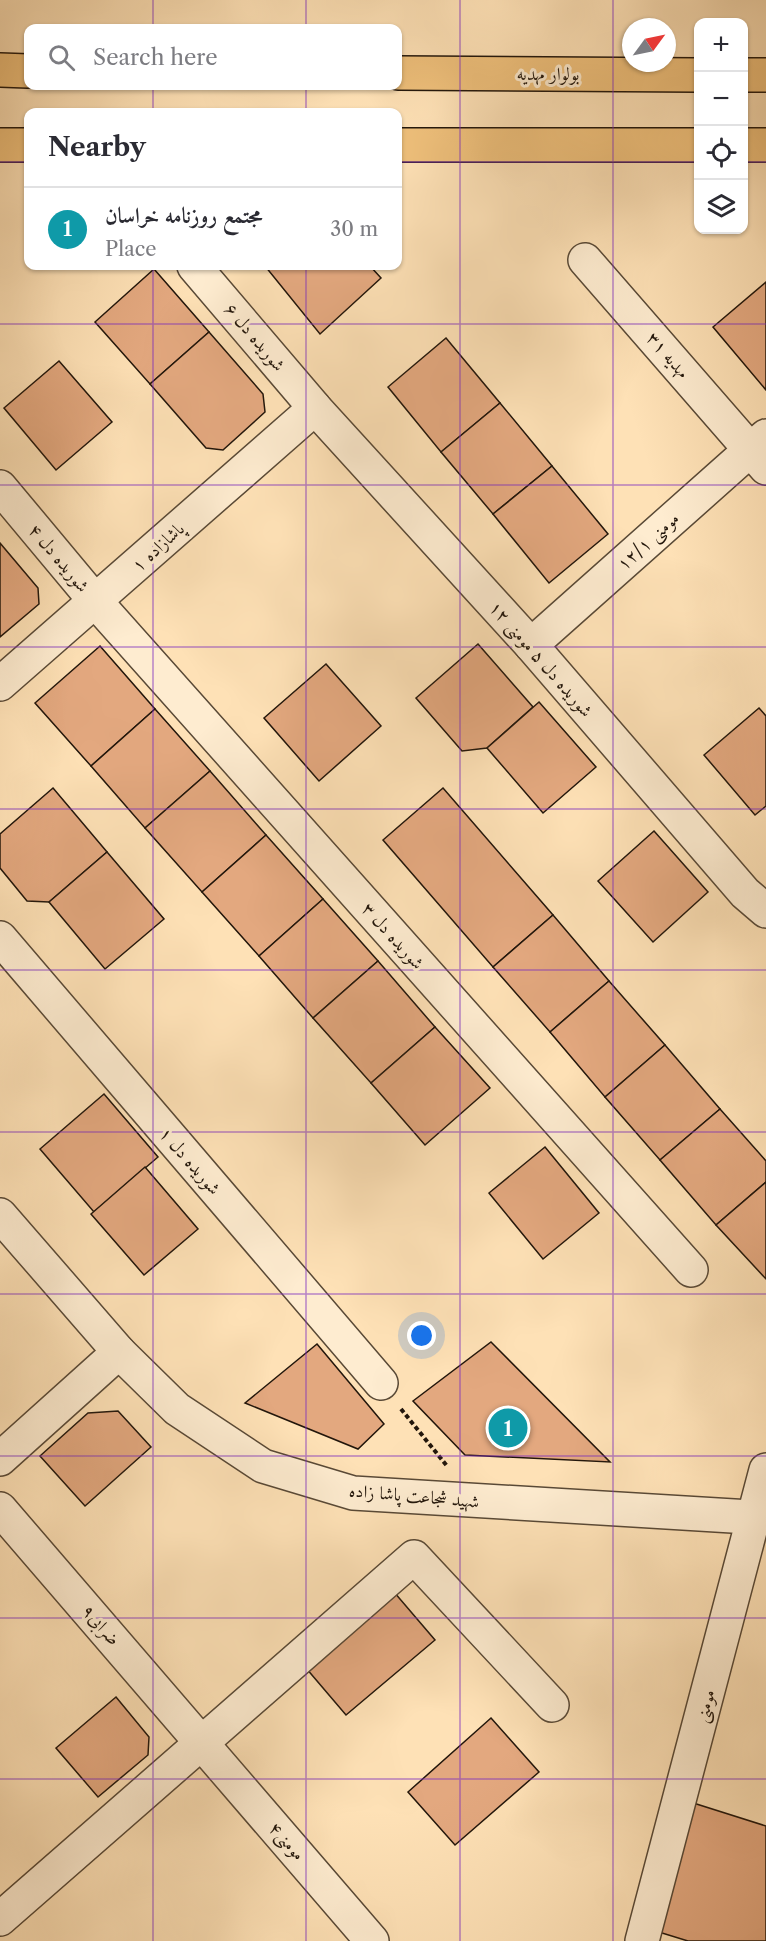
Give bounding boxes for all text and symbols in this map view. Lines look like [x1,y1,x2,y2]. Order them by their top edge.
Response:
north arrow [622,18,676,72]
map controls [694,18,748,234]
button: + [694,18,748,72]
search box [24,24,402,90]
icon: search [45,41,78,74]
text: Search here [93,44,218,71]
street label: بولوار مهدیه [516,63,580,86]
button: − [694,72,748,126]
button: locate [694,126,748,180]
text: Nearby [48,131,146,163]
button: layers [694,180,748,234]
text: مجتمع روزنامه خراسان [105,202,262,229]
text: 1 [63,217,72,241]
text: 30 m [330,217,378,241]
text: Place [105,237,156,261]
street label: شوریده دل ۶ [220,298,290,376]
street label: مهدیه ۳۱ [641,327,694,383]
street label: مومنی ۱۲/۱ [612,507,685,576]
street label: پاشازاده ۱ [127,517,191,578]
street label: شوریده دل ۴ [24,519,94,597]
street label: شوریده دل ۵ مومنی ۱۲ [483,596,597,723]
street label: شوریده دل ۳ [357,898,429,974]
street label: شوریده دل ۱ [155,1123,225,1199]
your location [407,1321,436,1350]
pin: 1 [488,1406,528,1450]
street label: شهید شجاعت پاشا زاده [348,1479,480,1515]
street label: ضرابی۹ [76,1600,125,1651]
street label: مومنی [690,1687,722,1725]
street label: مومنی۴ [263,1817,310,1866]

